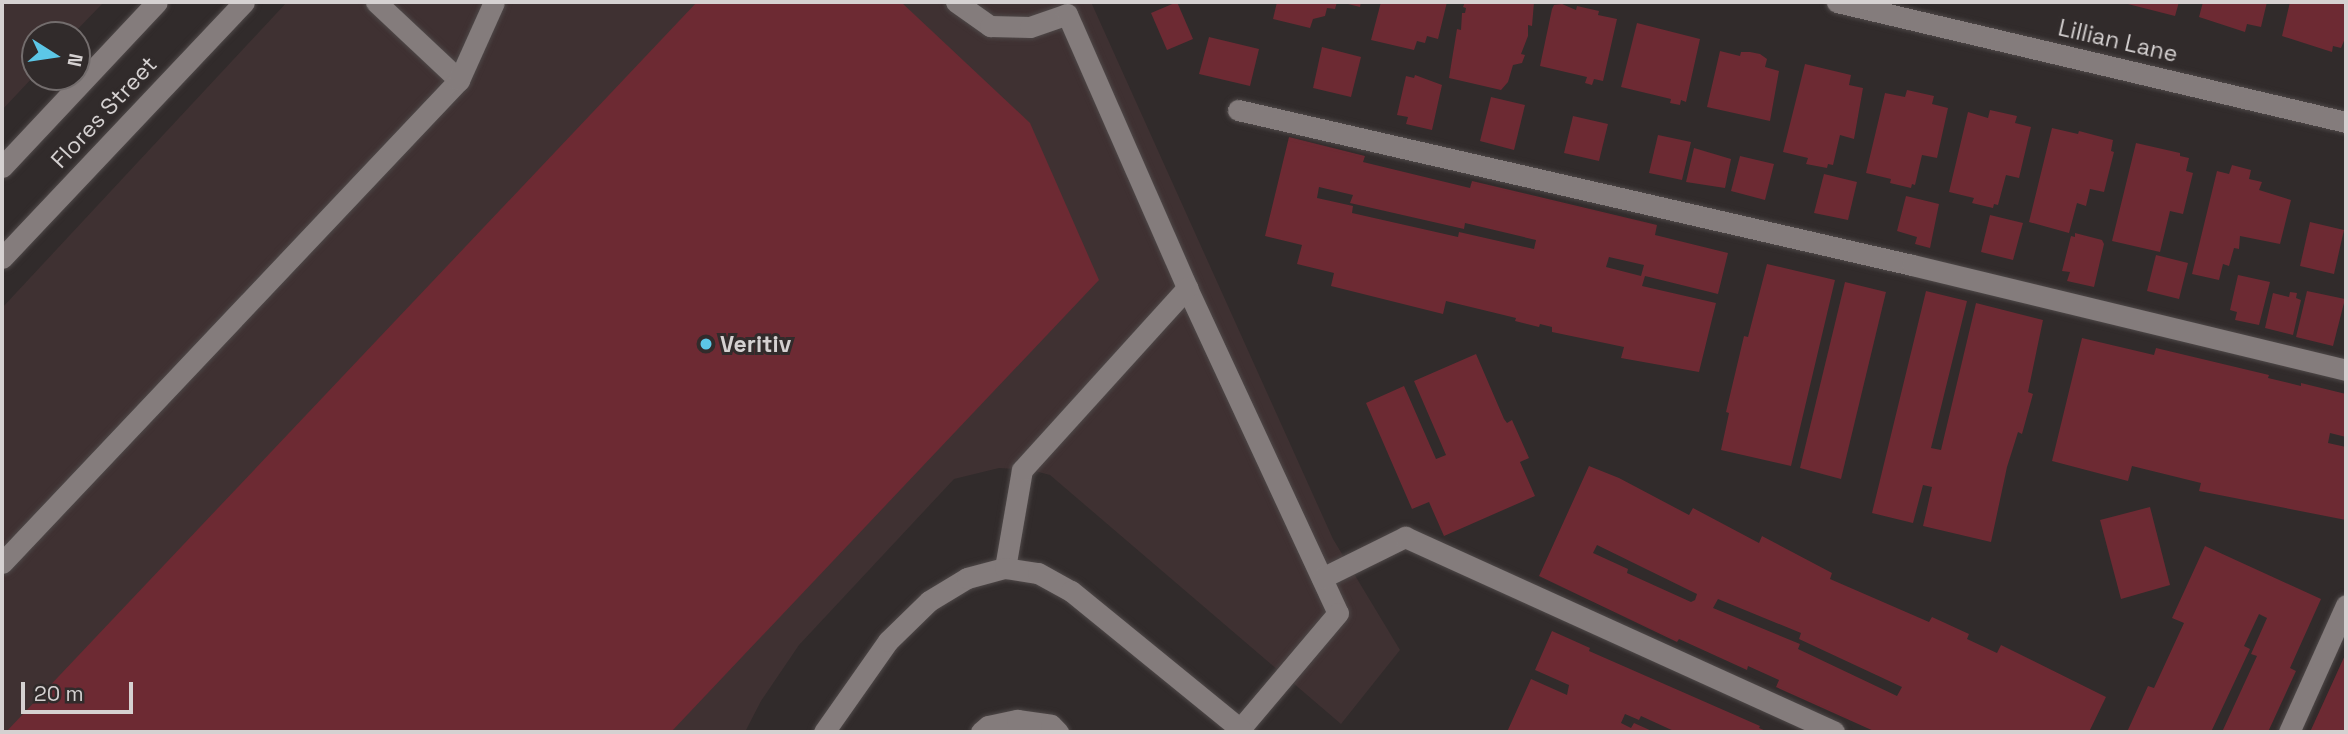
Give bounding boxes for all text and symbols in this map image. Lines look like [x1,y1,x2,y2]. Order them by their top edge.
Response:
street label: Lillian Lane [2056,14,2180,68]
north arrow [21,21,91,91]
street label: Flores Street [45,50,163,174]
text: N [62,51,89,69]
place label: Veritiv [720,330,791,358]
marker: Veritiv [698,336,714,352]
scale bar [24,668,136,712]
text: 20 m [34,680,84,707]

